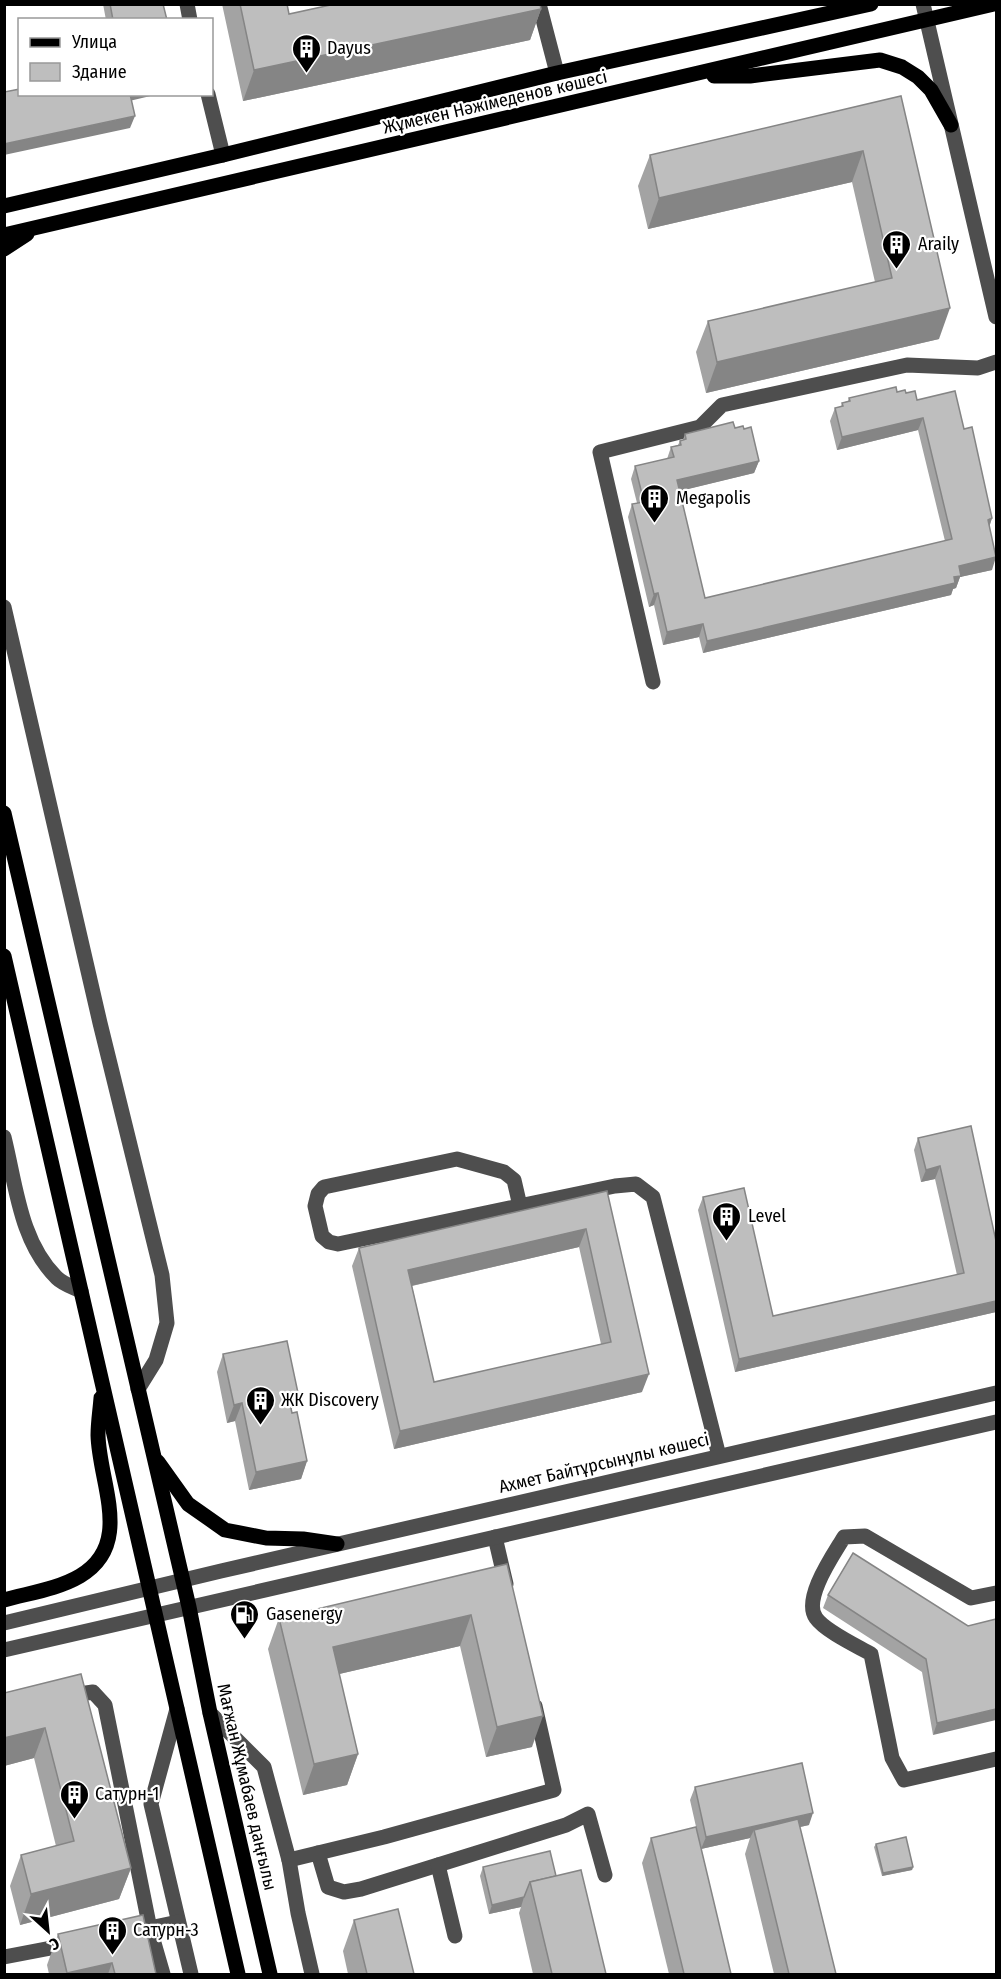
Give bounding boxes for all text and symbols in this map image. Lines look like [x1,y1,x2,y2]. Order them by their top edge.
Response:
legend [18,18,213,96]
text: Улица [71,31,117,53]
building icon: Dayus [290,32,322,74]
place label: Dayus [327,37,371,59]
text: Здание [72,61,127,83]
street label: Жұмекен Нәжімеденов көшесі [381,65,609,139]
building icon: Araily [881,228,913,270]
place label: Araily [918,233,959,255]
building icon: Megapolis [639,482,671,524]
place label: Megapolis [676,487,751,509]
building icon: Level [711,1200,743,1242]
place label: Level [748,1205,786,1227]
building icon: ЖК Discovery [244,1384,276,1426]
place label: ЖК Discovery [281,1389,379,1411]
street label: Ахмет Байтұрсынұлы көшесі [497,1428,711,1498]
fuel station icon: Gasenergy [229,1598,261,1640]
place label: Gasenergy [266,1603,342,1625]
street label: Мағжан Жұмабаев даңғылы [212,1681,282,1893]
building icon: Сатурн-1 [58,1778,90,1820]
place label: Сатурн-1 [95,1783,159,1805]
north arrow [18,1901,78,1961]
building icon: Сатурн-3 [96,1914,128,1956]
place label: Сатурн-3 [133,1919,199,1941]
text: С [46,1934,63,1955]

